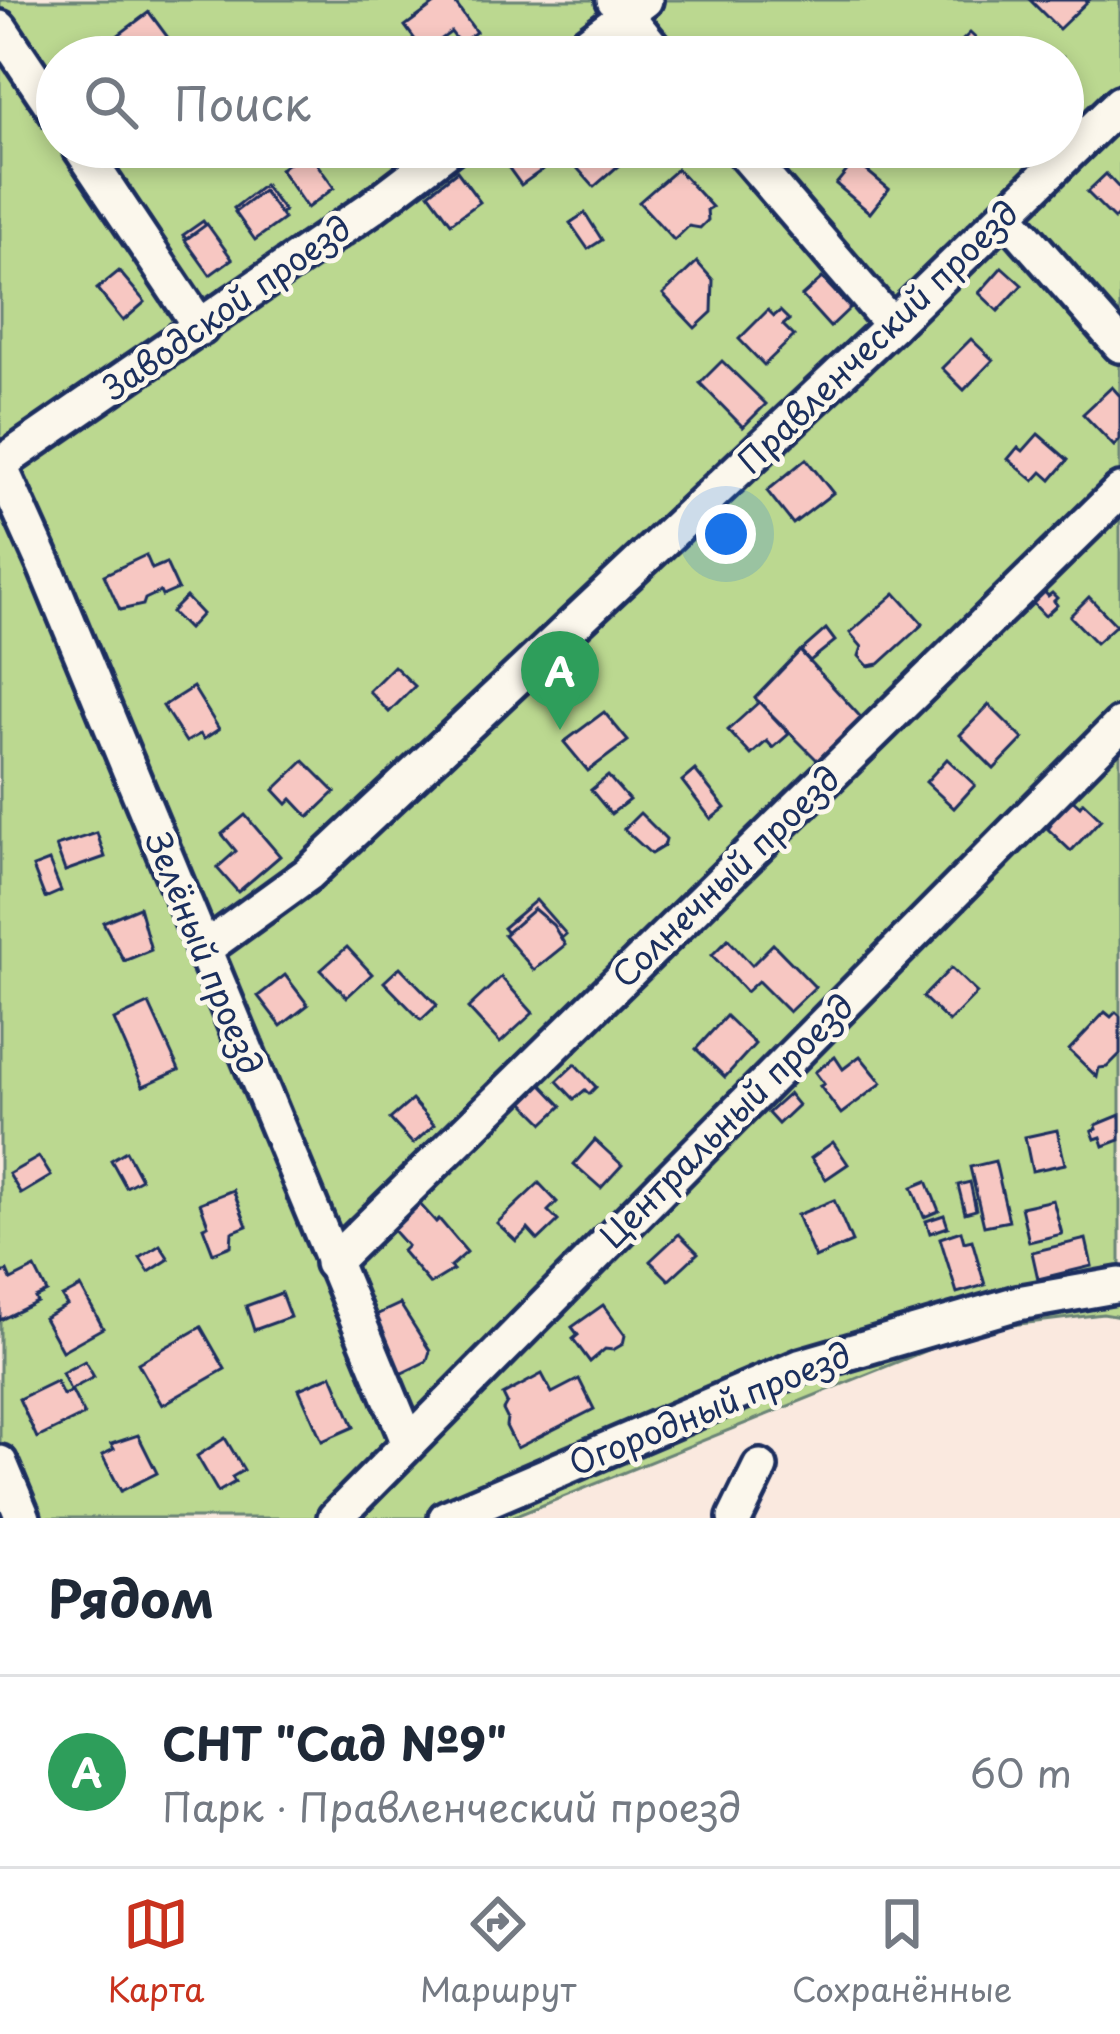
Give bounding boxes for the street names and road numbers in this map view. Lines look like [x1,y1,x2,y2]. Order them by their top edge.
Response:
street label: Правленческий проезд [725,187,1029,484]
street label: Заводской проезд [91,202,360,411]
street label: Солнечный проезд [599,753,850,998]
street label: Зелёный проезд [134,823,277,1081]
street label: Центральный проезд [587,981,864,1258]
street label: Огородный проезд [561,1328,858,1487]

